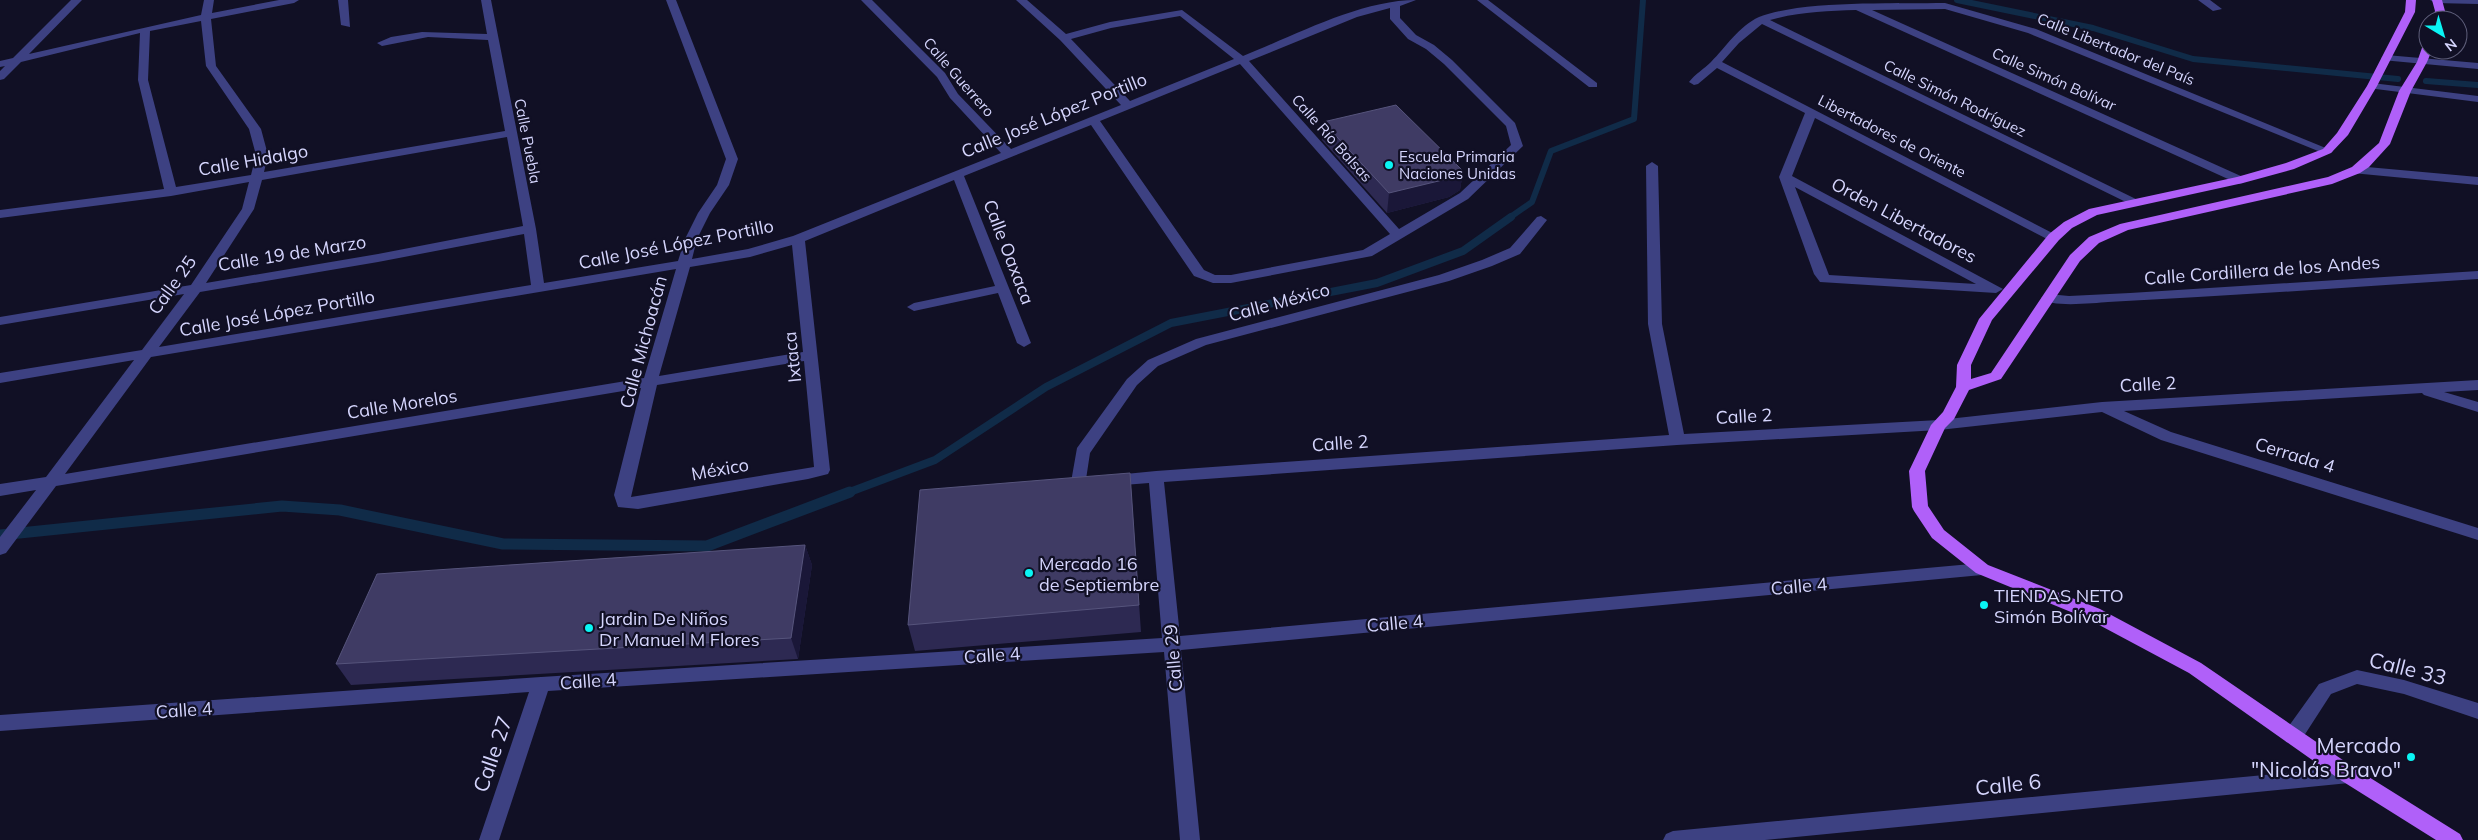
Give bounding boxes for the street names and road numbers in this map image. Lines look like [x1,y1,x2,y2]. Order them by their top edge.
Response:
street label: Calle Libertador del País [2034,9,2198,89]
street label: Calle Guerrero [919,33,999,121]
street label: Calle Simón Bolívar [1989,43,2119,115]
street label: Calle Simón Rodríguez [1881,55,2029,141]
street label: Calle José López Portillo [958,67,1150,163]
street label: Calle Río Balsas [1288,90,1376,186]
street label: Libertadores de Oriente [1815,90,1969,182]
street label: Calle Puebla [510,97,546,185]
street label: Calle Hidalgo [196,139,310,181]
street label: Orden Libertadores [1827,172,1981,268]
street label: Calle Oaxaca [978,196,1040,308]
street label: Calle José López Portillo [577,214,775,274]
street label: Calle 19 de Marzo [216,230,368,276]
street label: Calle Cordillera de los Andes [2143,250,2381,290]
street label: Calle 25 [143,251,201,319]
street label: Calle Michoacán [614,273,672,411]
street label: Calle México [1226,277,1332,327]
street label: Calle José López Portillo [177,284,377,342]
street label: Ixtaca [778,330,806,384]
street label: Calle 2 [2119,371,2177,397]
street label: Calle Morelos [345,384,459,424]
street label: Calle 2 [1715,403,1773,429]
street label: Calle 2 [1311,430,1369,456]
street label: Cerrada 4 [2252,432,2338,478]
street label: México [689,453,751,485]
street label: Calle 4 [1770,572,1828,600]
street label: Calle 4 [1366,609,1424,637]
street label: Calle 29 [1159,623,1187,693]
street label: Calle 4 [963,642,1021,668]
street label: Calle 33 [2367,646,2449,690]
street label: Calle 4 [559,668,617,694]
street label: Calle 4 [155,697,213,723]
street label: Calle 27 [467,713,517,795]
street label: Calle 6 [1974,768,2042,800]

